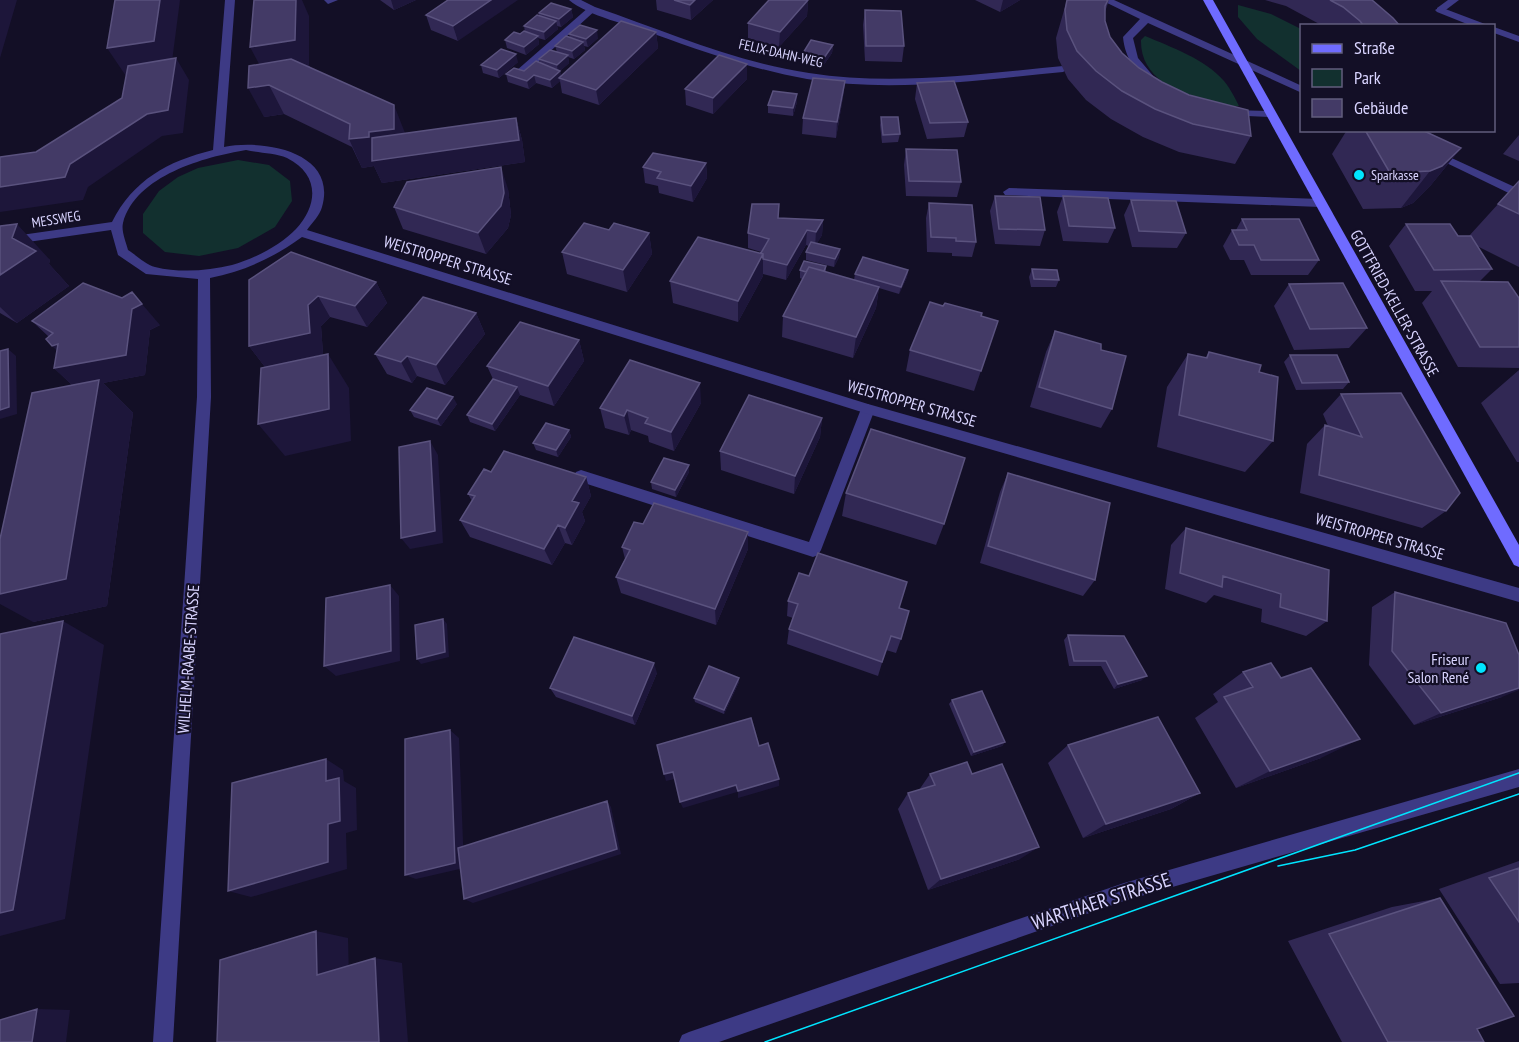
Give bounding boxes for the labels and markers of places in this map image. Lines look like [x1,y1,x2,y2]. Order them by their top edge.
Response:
place label: Sparkasse [1371,166,1419,184]
marker: Sparkasse [1352,168,1366,182]
place label: Friseur Salon René [1407,649,1470,687]
marker: Friseur Salon René [1474,661,1488,675]

